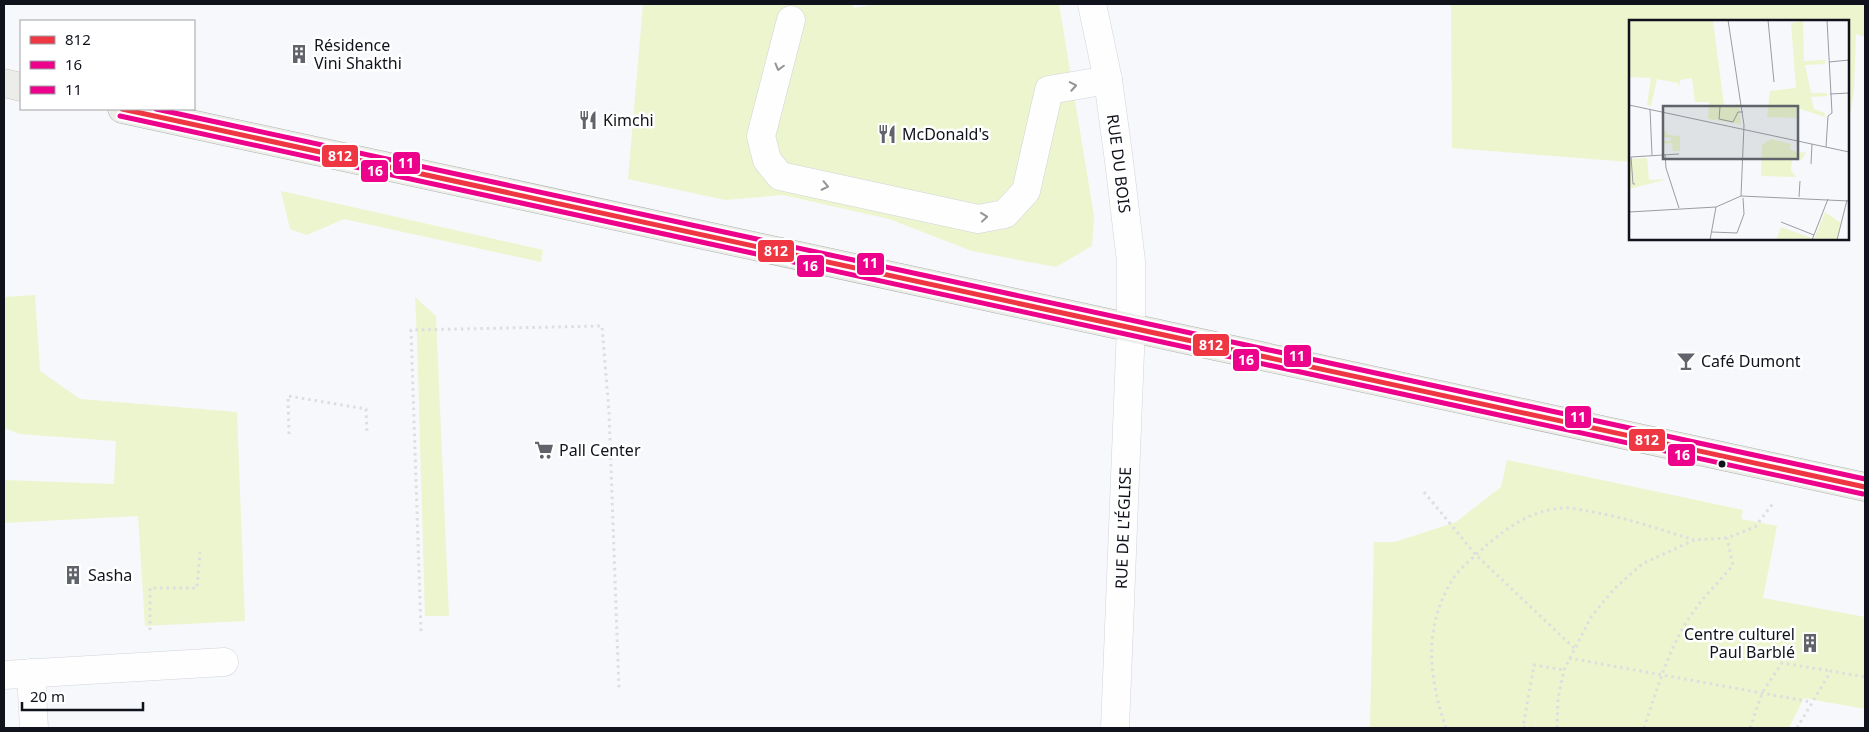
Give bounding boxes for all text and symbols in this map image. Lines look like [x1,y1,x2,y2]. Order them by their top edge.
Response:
legend [20,20,195,110]
inset map [1629,20,1849,240]
text: 812 [65,29,91,49]
place label: Résidence Vini Shakthi [314,34,402,74]
building icon: Résidence Vini Shakthi [288,43,310,65]
text: 16 [65,54,82,74]
one-way arrow [774,63,785,72]
text: 11 [65,79,82,99]
one-way arrow [1069,82,1078,92]
restaurant icon: Kimchi [577,109,599,131]
place label: Kimchi [603,109,654,131]
street label: RUE DU BOIS [1102,113,1136,214]
restaurant icon: McDonald's [876,123,898,145]
place label: McDonald's [902,123,989,145]
line badge: 812 [321,144,359,168]
text: 812 [328,146,352,165]
line badge: 11 [392,151,421,175]
text: 11 [398,153,414,172]
line badge: 16 [360,159,389,183]
text: 16 [367,161,383,180]
one-way arrow [821,180,829,190]
one-way arrow [980,212,988,223]
line badge: 812 [757,239,795,263]
text: 812 [764,241,788,260]
line badge: 11 [856,252,885,276]
text: 11 [862,253,878,272]
line badge: 16 [796,254,825,278]
text: 16 [802,256,818,275]
line badge: 812 [1192,333,1230,357]
text: 812 [1199,335,1223,354]
line badge: 11 [1283,344,1312,368]
text: 11 [1289,346,1305,365]
line badge: 16 [1232,348,1260,372]
text: 16 [1238,350,1254,369]
bar icon: Café Dumont [1675,350,1697,372]
place label: Café Dumont [1701,350,1801,372]
line badge: 11 [1564,405,1592,429]
text: 11 [1570,407,1586,426]
line badge: 812 [1628,428,1666,452]
text: 812 [1635,430,1659,449]
supermarket icon: Pall Center [533,439,555,461]
place label: Pall Center [559,439,641,461]
line badge: 16 [1667,443,1696,467]
text: 16 [1674,445,1690,464]
unlabelled marker [1717,459,1727,469]
street label: RUE DE L'ÉGLISE [1110,467,1136,589]
building icon: Sasha [62,564,84,586]
place label: Sasha [88,564,132,586]
place label: Centre culturel Paul Barblé [1684,623,1795,663]
building icon: Centre culturel Paul Barblé [1799,632,1821,654]
scale bar [22,680,144,712]
text: 20 m [30,686,65,706]

